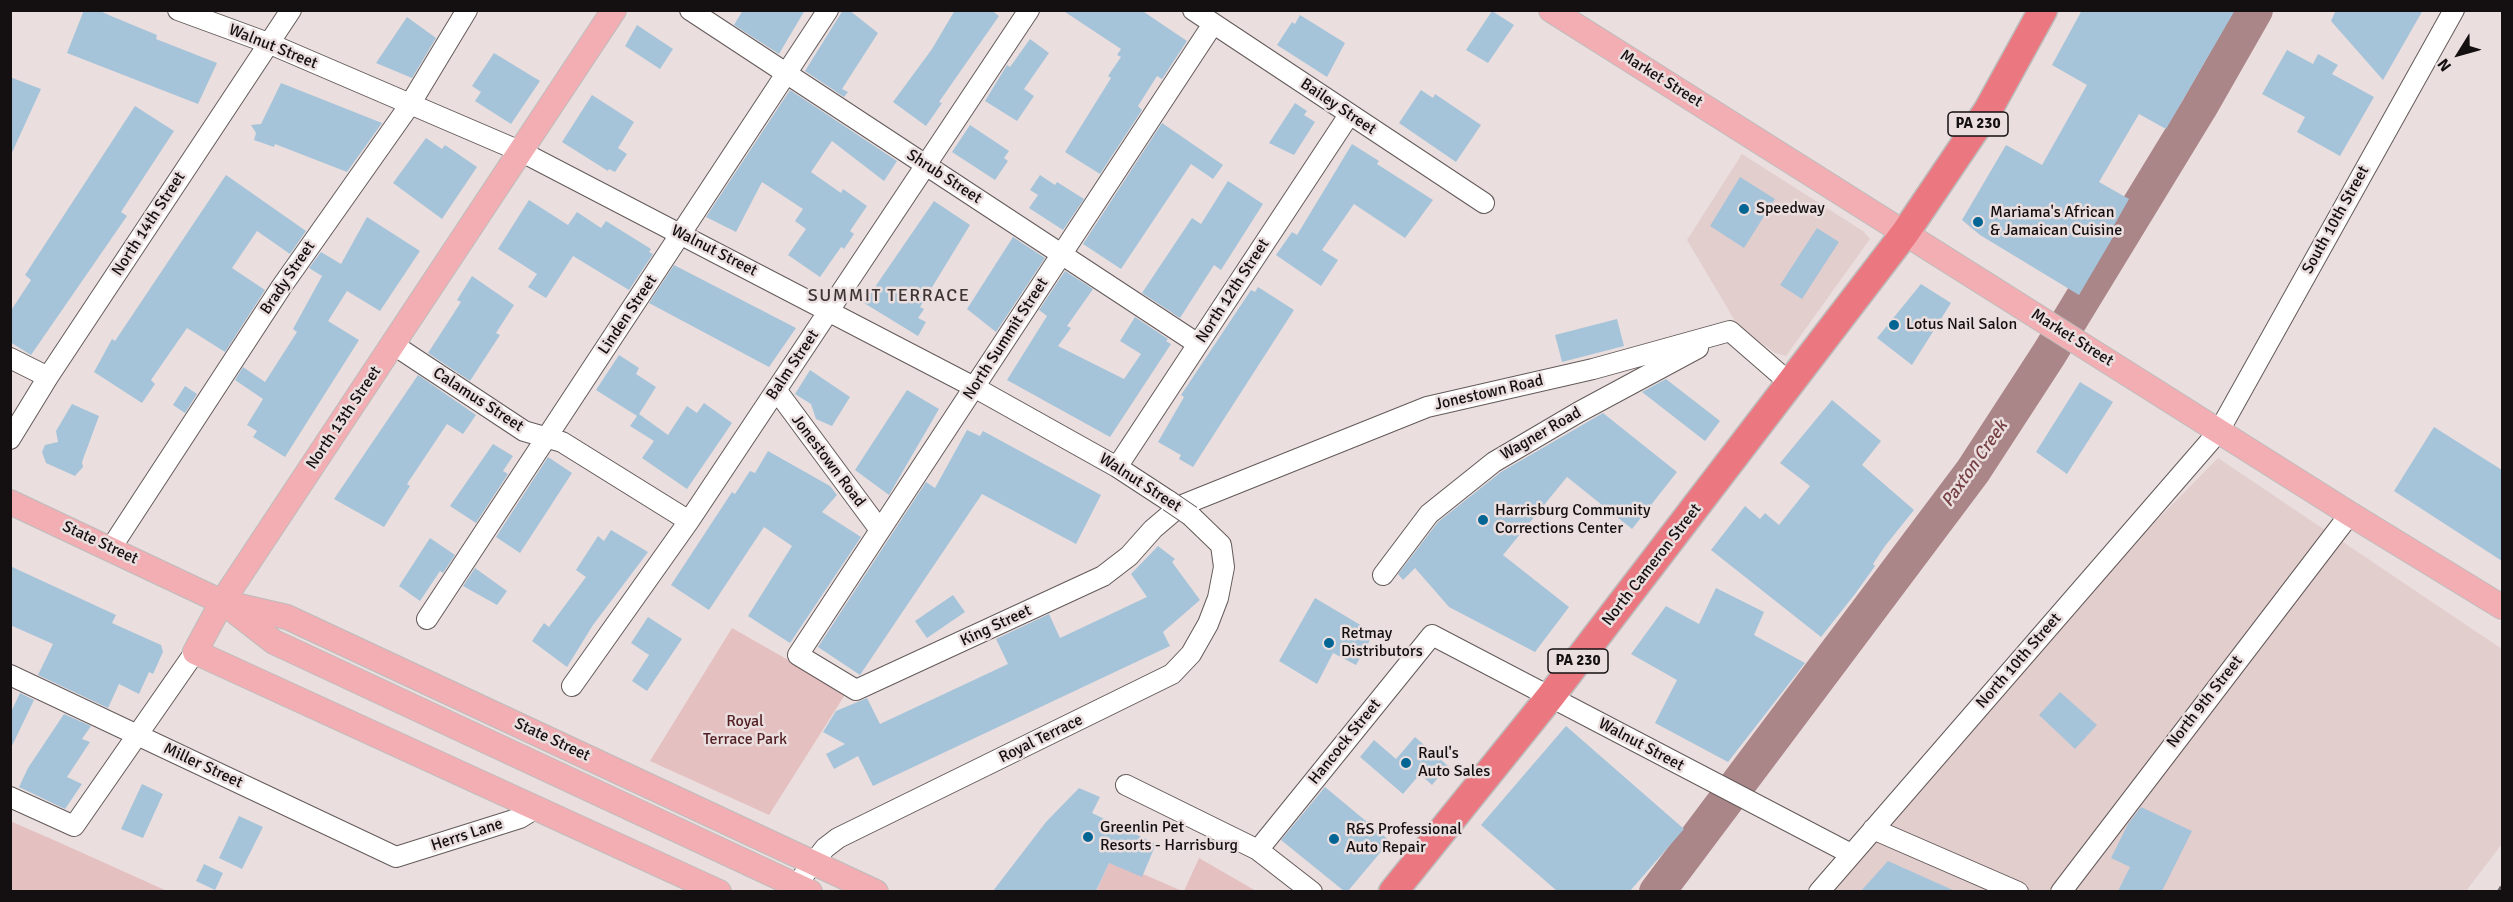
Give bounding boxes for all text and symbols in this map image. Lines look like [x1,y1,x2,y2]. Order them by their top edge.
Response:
street label: Walnut Street [226,20,320,74]
north arrow [2429,24,2489,84]
street label: Market Street [1616,46,1706,112]
text: N [2433,54,2456,75]
street label: Bailey Street [1296,75,1380,139]
road number: PA 230 [1948,112,2008,136]
street label: Shrub Street [903,146,985,208]
street label: South 10th Street [2298,163,2374,277]
street label: North 14th Street [108,168,190,280]
place label: Speedway [1756,199,1825,219]
marker: Speedway [1737,202,1751,216]
place label: Mariama's African & Jamaican Cuisine [1990,203,2122,241]
marker: Mariama's African & Jamaican Cuisine [1971,215,1985,229]
street label: Walnut Street [668,221,760,281]
street label: North 12th Street [1192,235,1274,347]
street label: Brady Street [256,238,320,318]
street label: Linden Street [594,272,662,358]
street label: North Summit Street [959,274,1053,404]
district label: SUMMIT TERRACE [808,285,970,307]
street label: Market Street [2027,305,2117,371]
place label: Lotus Nail Salon [1906,315,2017,335]
marker: Lotus Nail Salon [1887,318,1901,332]
street label: Balm Street [763,326,823,404]
street label: North 13th Street [302,363,386,473]
street label: Calamus Street [429,364,527,436]
street label: Jonestown Road [1433,371,1545,415]
street label: Wagner Road [1497,403,1585,465]
street label: Jonestown Road [787,411,869,511]
water label: Paxton Creek [1937,417,2013,511]
street label: Walnut Street [1095,449,1185,517]
street label: North Cameron Street [1598,500,1706,630]
place label: Harrisburg Community Corrections Center [1495,501,1650,539]
marker: Harrisburg Community Corrections Center [1476,513,1490,527]
street label: State Street [59,517,141,569]
street label: King Street [957,601,1035,651]
street label: North 10th Street [1972,609,2066,713]
place label: Retmay Distributors [1341,624,1423,662]
marker: Retmay Distributors [1322,636,1336,650]
road number: PA 230 [1548,649,1608,673]
street label: North 9th Street [2163,652,2247,752]
street label: Hancock Street [1305,695,1385,789]
street label: Royal Terrace [996,710,1086,768]
park label: Royal Terrace Park [703,712,787,750]
street label: State Street [511,714,593,766]
street label: Walnut Street [1595,714,1687,776]
street label: Miller Street [160,739,246,793]
place label: Raul's Auto Sales [1418,744,1490,782]
marker: Raul's Auto Sales [1399,756,1413,770]
street label: Herrs Lane [429,814,505,856]
place label: Greenlin Pet Resorts - Harrisburg [1100,818,1238,856]
place label: R&S Professional Auto Repair [1346,820,1462,858]
marker: Greenlin Pet Resorts - Harrisburg [1081,830,1095,844]
marker: R&S Professional Auto Repair [1327,832,1341,846]

